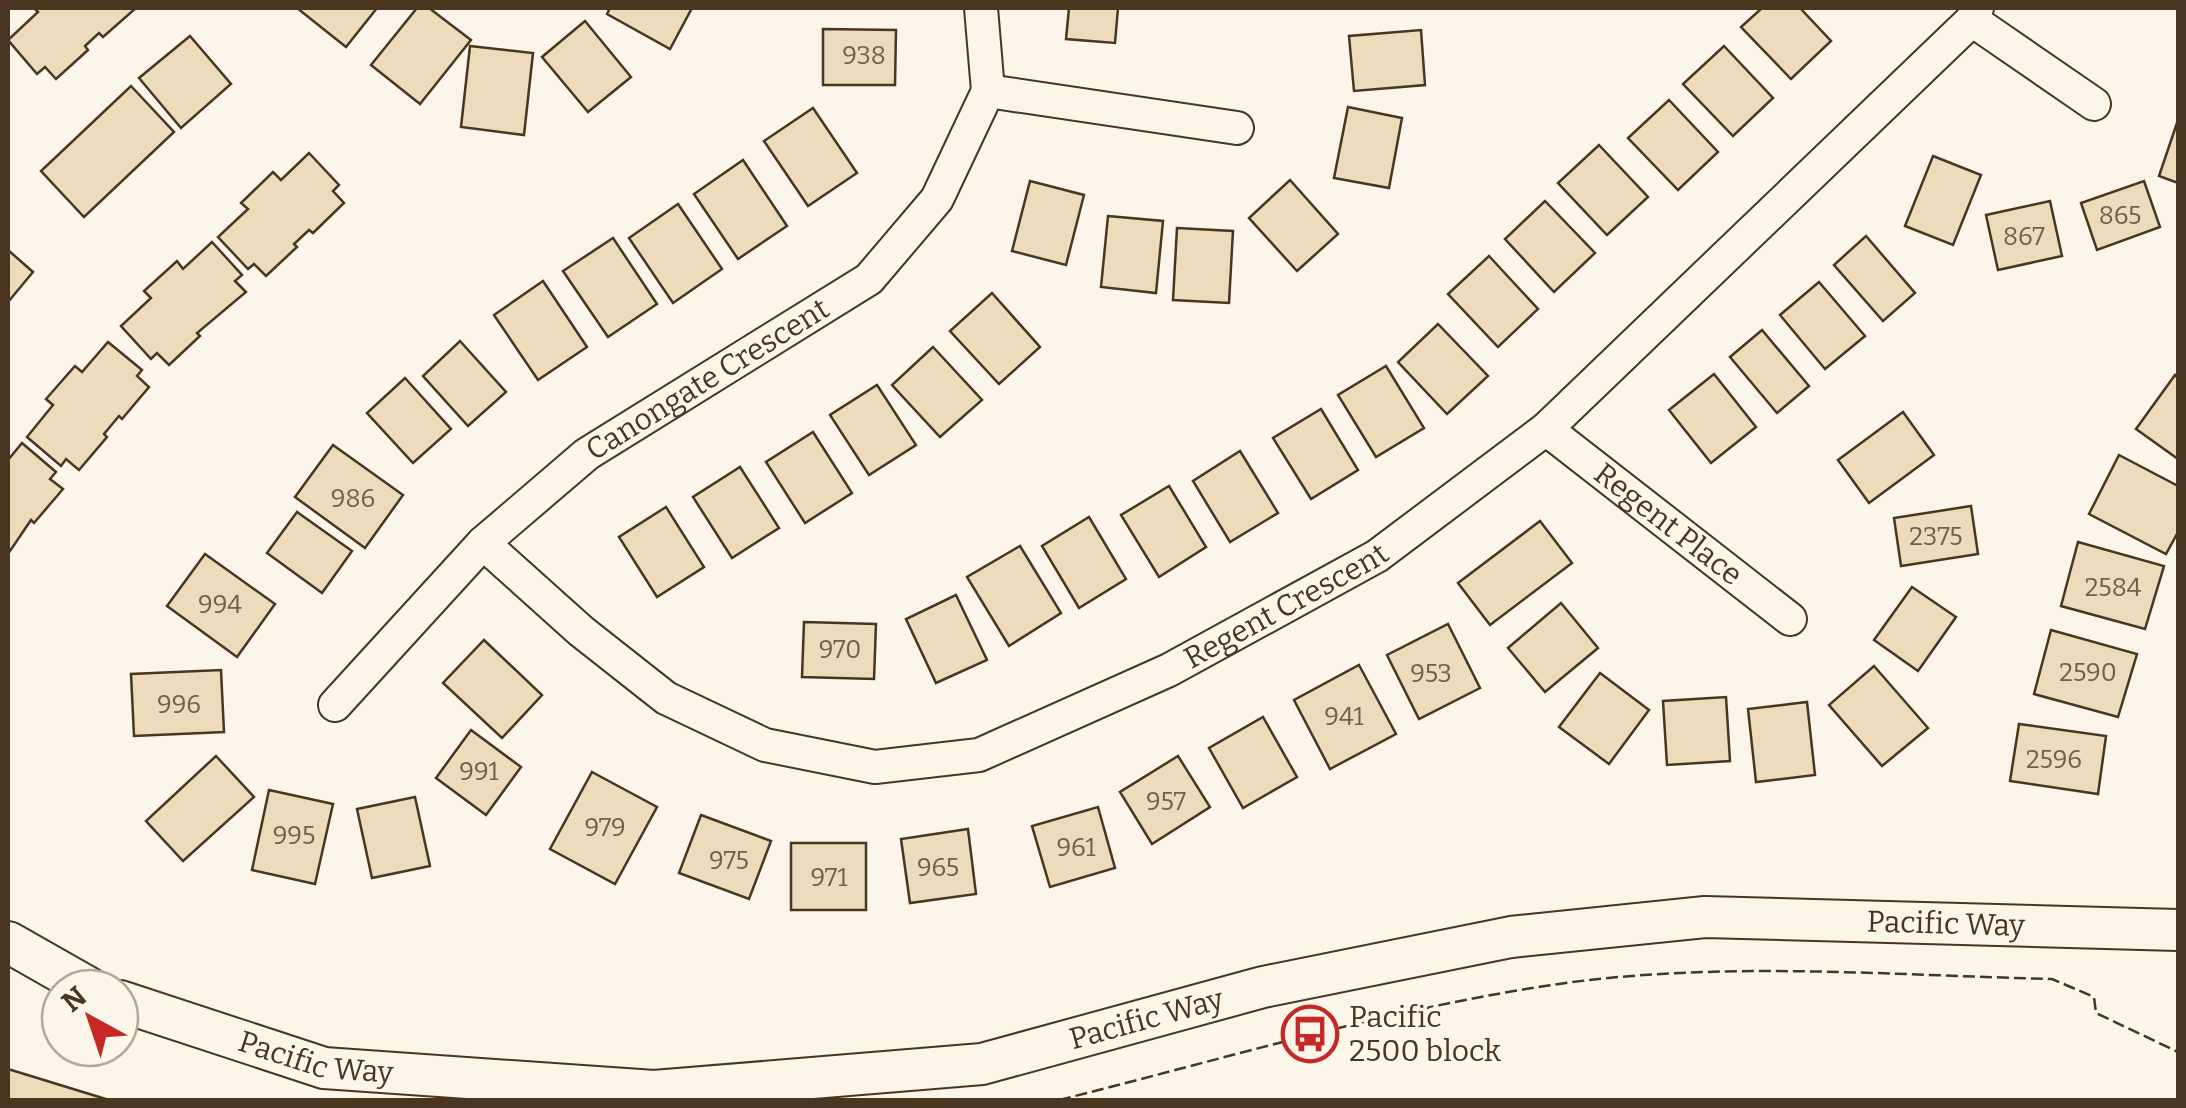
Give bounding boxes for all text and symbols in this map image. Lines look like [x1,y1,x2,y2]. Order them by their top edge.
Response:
house number: 938 [842,41,886,71]
house number: 865 [2099,201,2141,231]
house number: 867 [2003,222,2045,252]
street label: Canongate Crescent [579,290,836,468]
street label: Regent Place [1587,455,1749,593]
house number: 986 [331,484,375,514]
house number: 2375 [1909,522,1963,552]
street label: Regent Crescent [1178,536,1396,676]
house number: 2584 [2085,573,2142,603]
house number: 994 [198,590,242,620]
house number: 970 [819,635,861,665]
house number: 2590 [2059,658,2117,688]
house number: 953 [1410,659,1452,689]
house number: 996 [157,690,201,720]
house number: 941 [1324,702,1364,732]
house number: 2596 [2026,745,2082,775]
house number: 991 [459,757,499,787]
house number: 957 [1146,787,1186,817]
house number: 979 [584,813,626,843]
house number: 995 [273,821,315,851]
house number: 961 [1056,833,1096,863]
house number: 975 [709,846,749,876]
house number: 965 [917,853,959,883]
house number: 971 [810,863,848,893]
street label: Pacific Way [1866,903,2026,944]
north arrow [40,968,140,1068]
text: N [55,980,93,1019]
street label: Pacific Way [1065,981,1227,1057]
place label: Pacific 2500 block [1349,999,1501,1069]
bus stop icon: Pacific 2500 block [1280,1004,1340,1064]
street label: Pacific Way [234,1023,395,1091]

